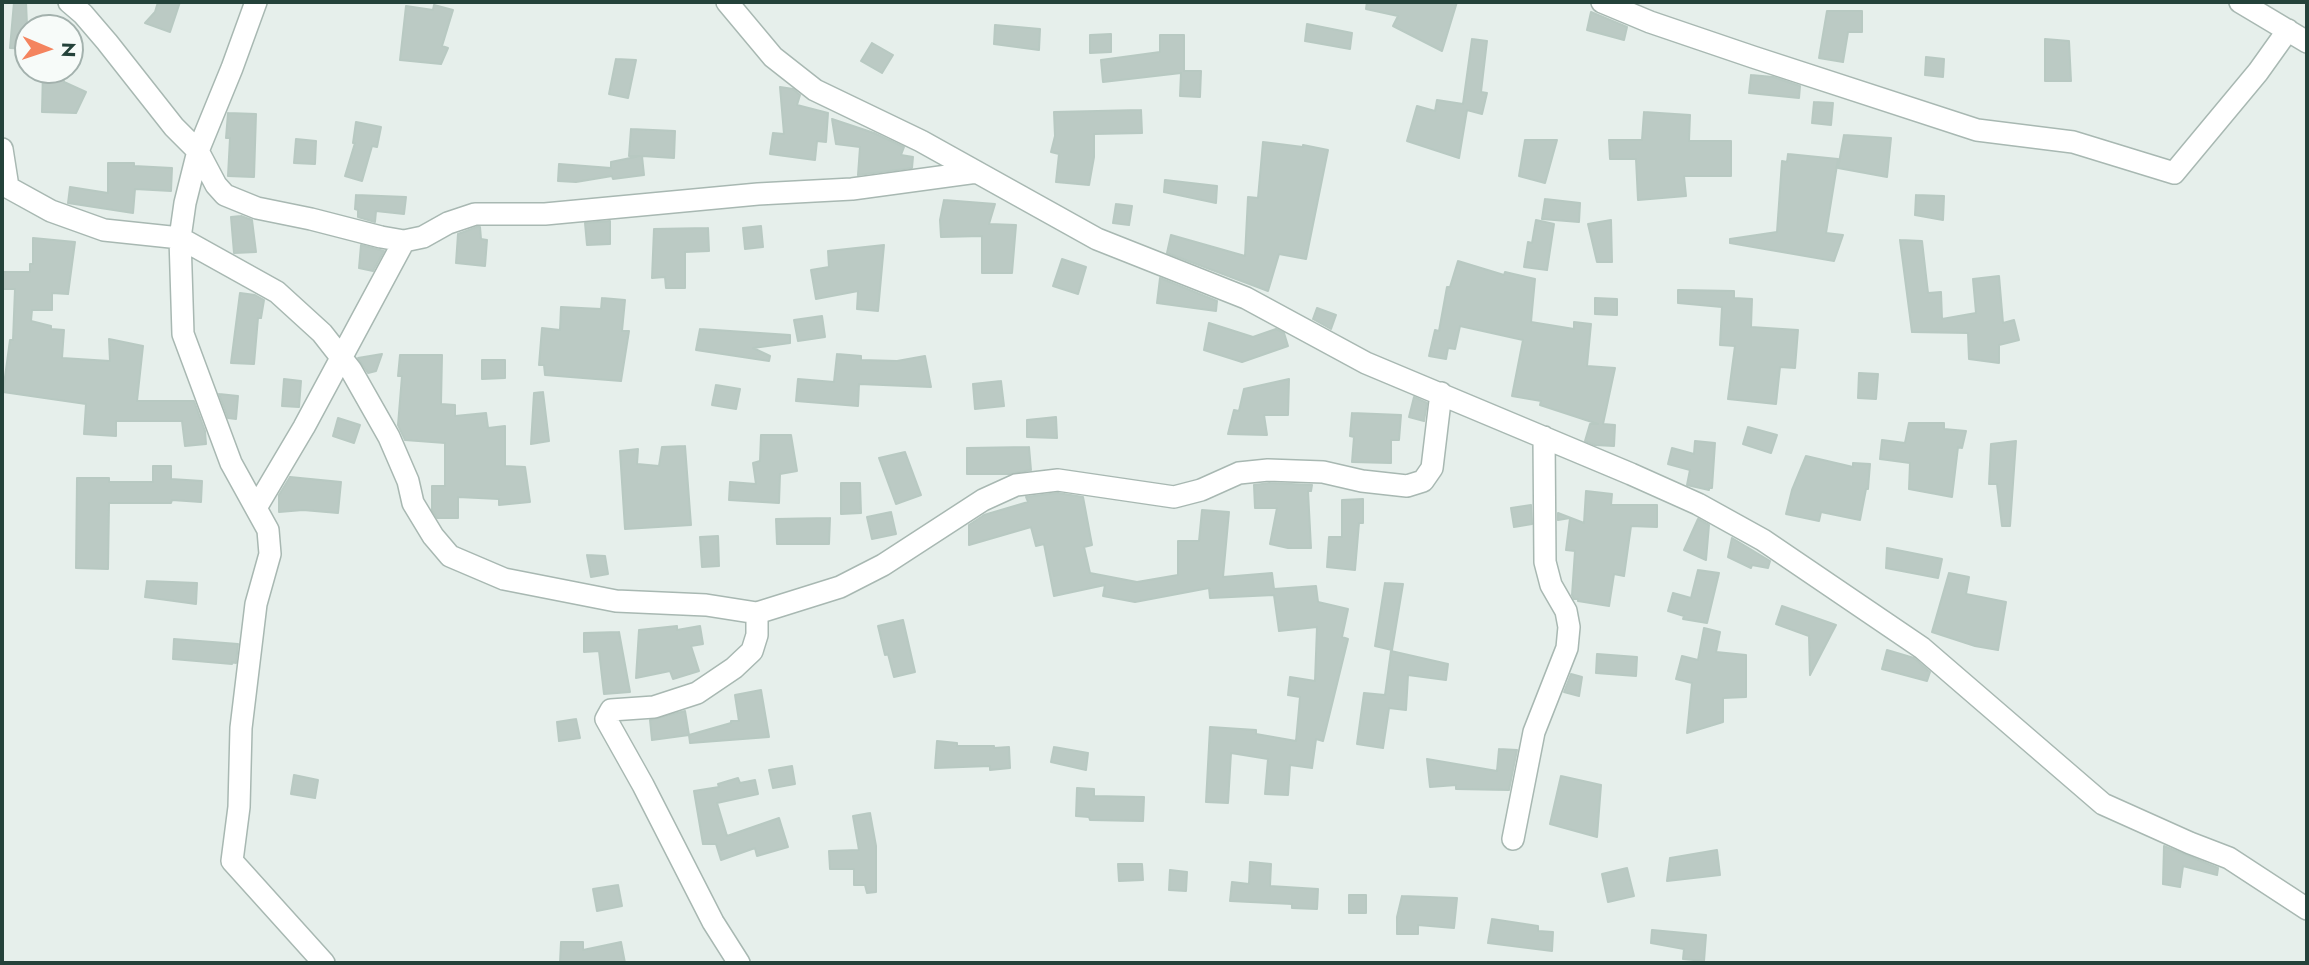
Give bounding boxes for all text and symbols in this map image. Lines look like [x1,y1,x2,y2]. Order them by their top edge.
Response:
north arrow [14,14,84,84]
text: N [55,42,82,58]

